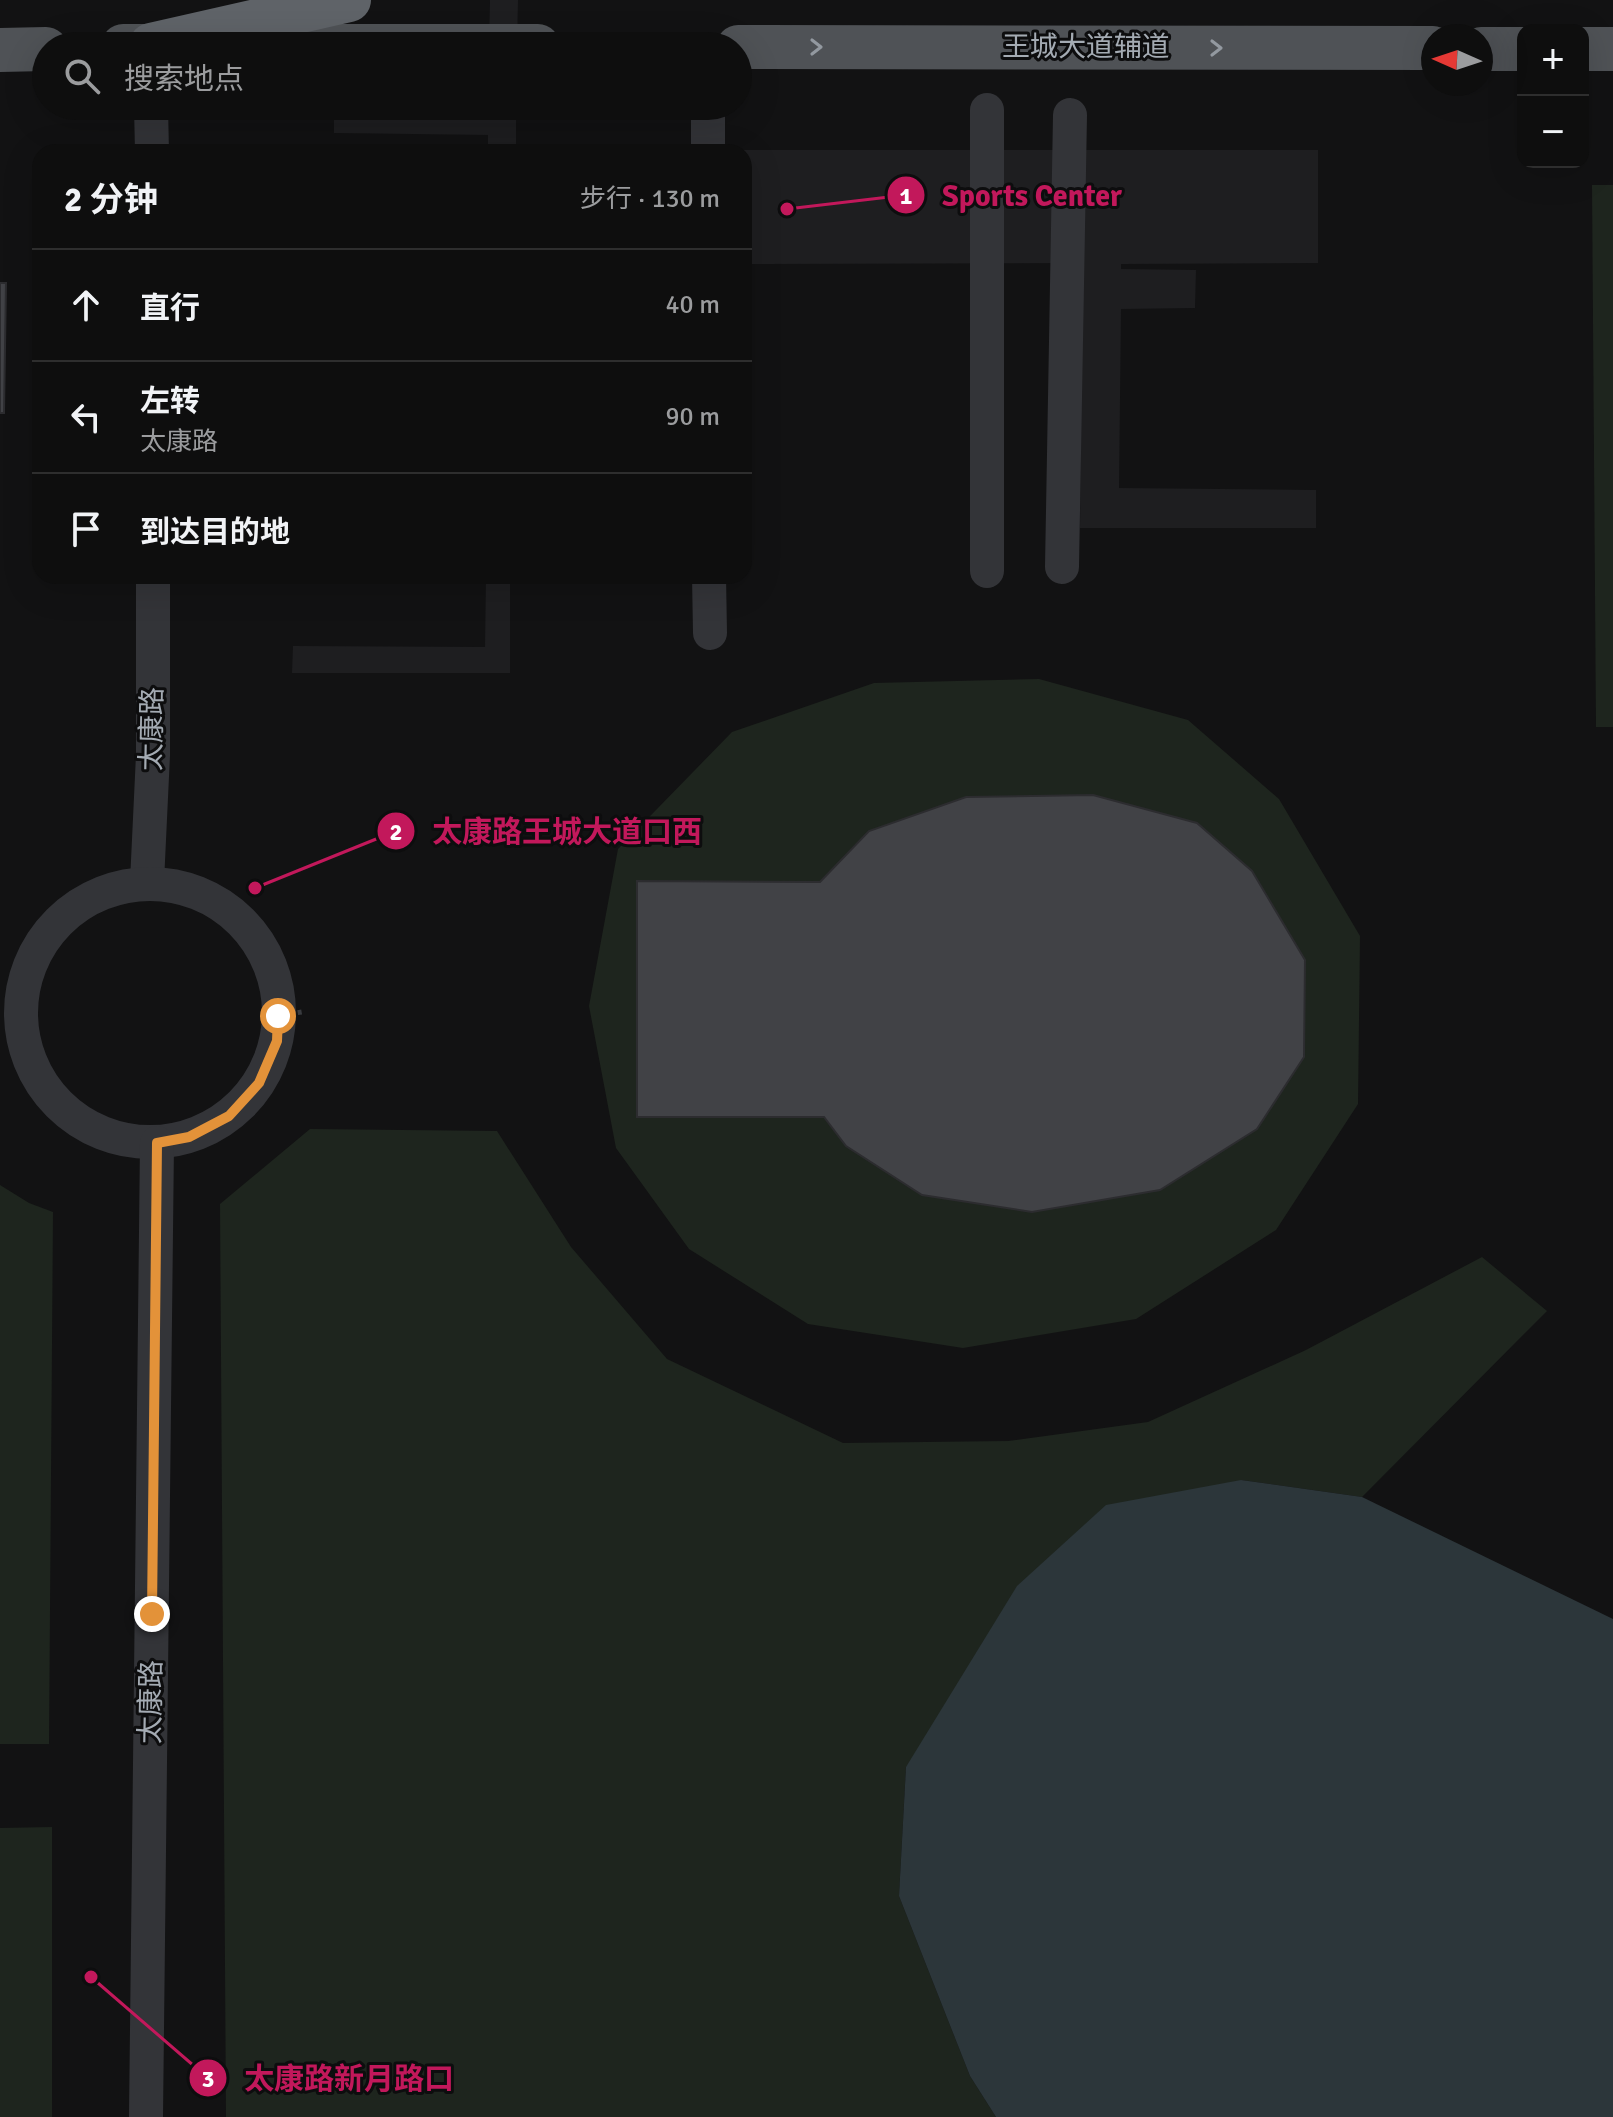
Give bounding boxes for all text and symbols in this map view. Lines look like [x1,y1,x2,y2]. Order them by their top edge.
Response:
north arrow [1421,24,1493,96]
map controls [1517,24,1589,168]
button: + [1517,24,1589,96]
street label: 王城大道辅道 [1002,30,1170,64]
search box [32,32,752,120]
one-way arrow [810,38,823,56]
one-way arrow [1210,39,1223,57]
icon: search [60,54,104,98]
text: 搜索地点 [124,61,244,98]
button: − [1517,96,1589,168]
callout: Sports Center [886,168,1138,222]
text: Sports Center [942,178,1122,215]
text: 2 分钟 [64,179,158,221]
text: 1 [900,181,913,211]
text: 步行 · 130 m [580,183,720,215]
icon: ahead [64,283,108,327]
text: 40 m [665,289,720,321]
text: 直行 [140,290,200,327]
text: 左转 [140,383,200,420]
icon: left [64,395,108,439]
text: 90 m [665,401,720,433]
text: 太康路 [140,426,218,458]
icon: arrive [64,507,108,551]
text: 到达目的地 [140,514,290,551]
street label: 太康路 [134,687,170,771]
callout: 太康路王城大道口西 [376,804,718,858]
text: 太康路王城大道口西 [432,814,702,851]
text: 2 [390,817,402,847]
route start [260,998,296,1034]
route end [134,1596,170,1632]
street label: 太康路 [133,1660,169,1744]
callout: 太康路新月路口 [188,2051,470,2105]
text: 太康路新月路口 [244,2061,454,2098]
text: 3 [202,2064,214,2094]

